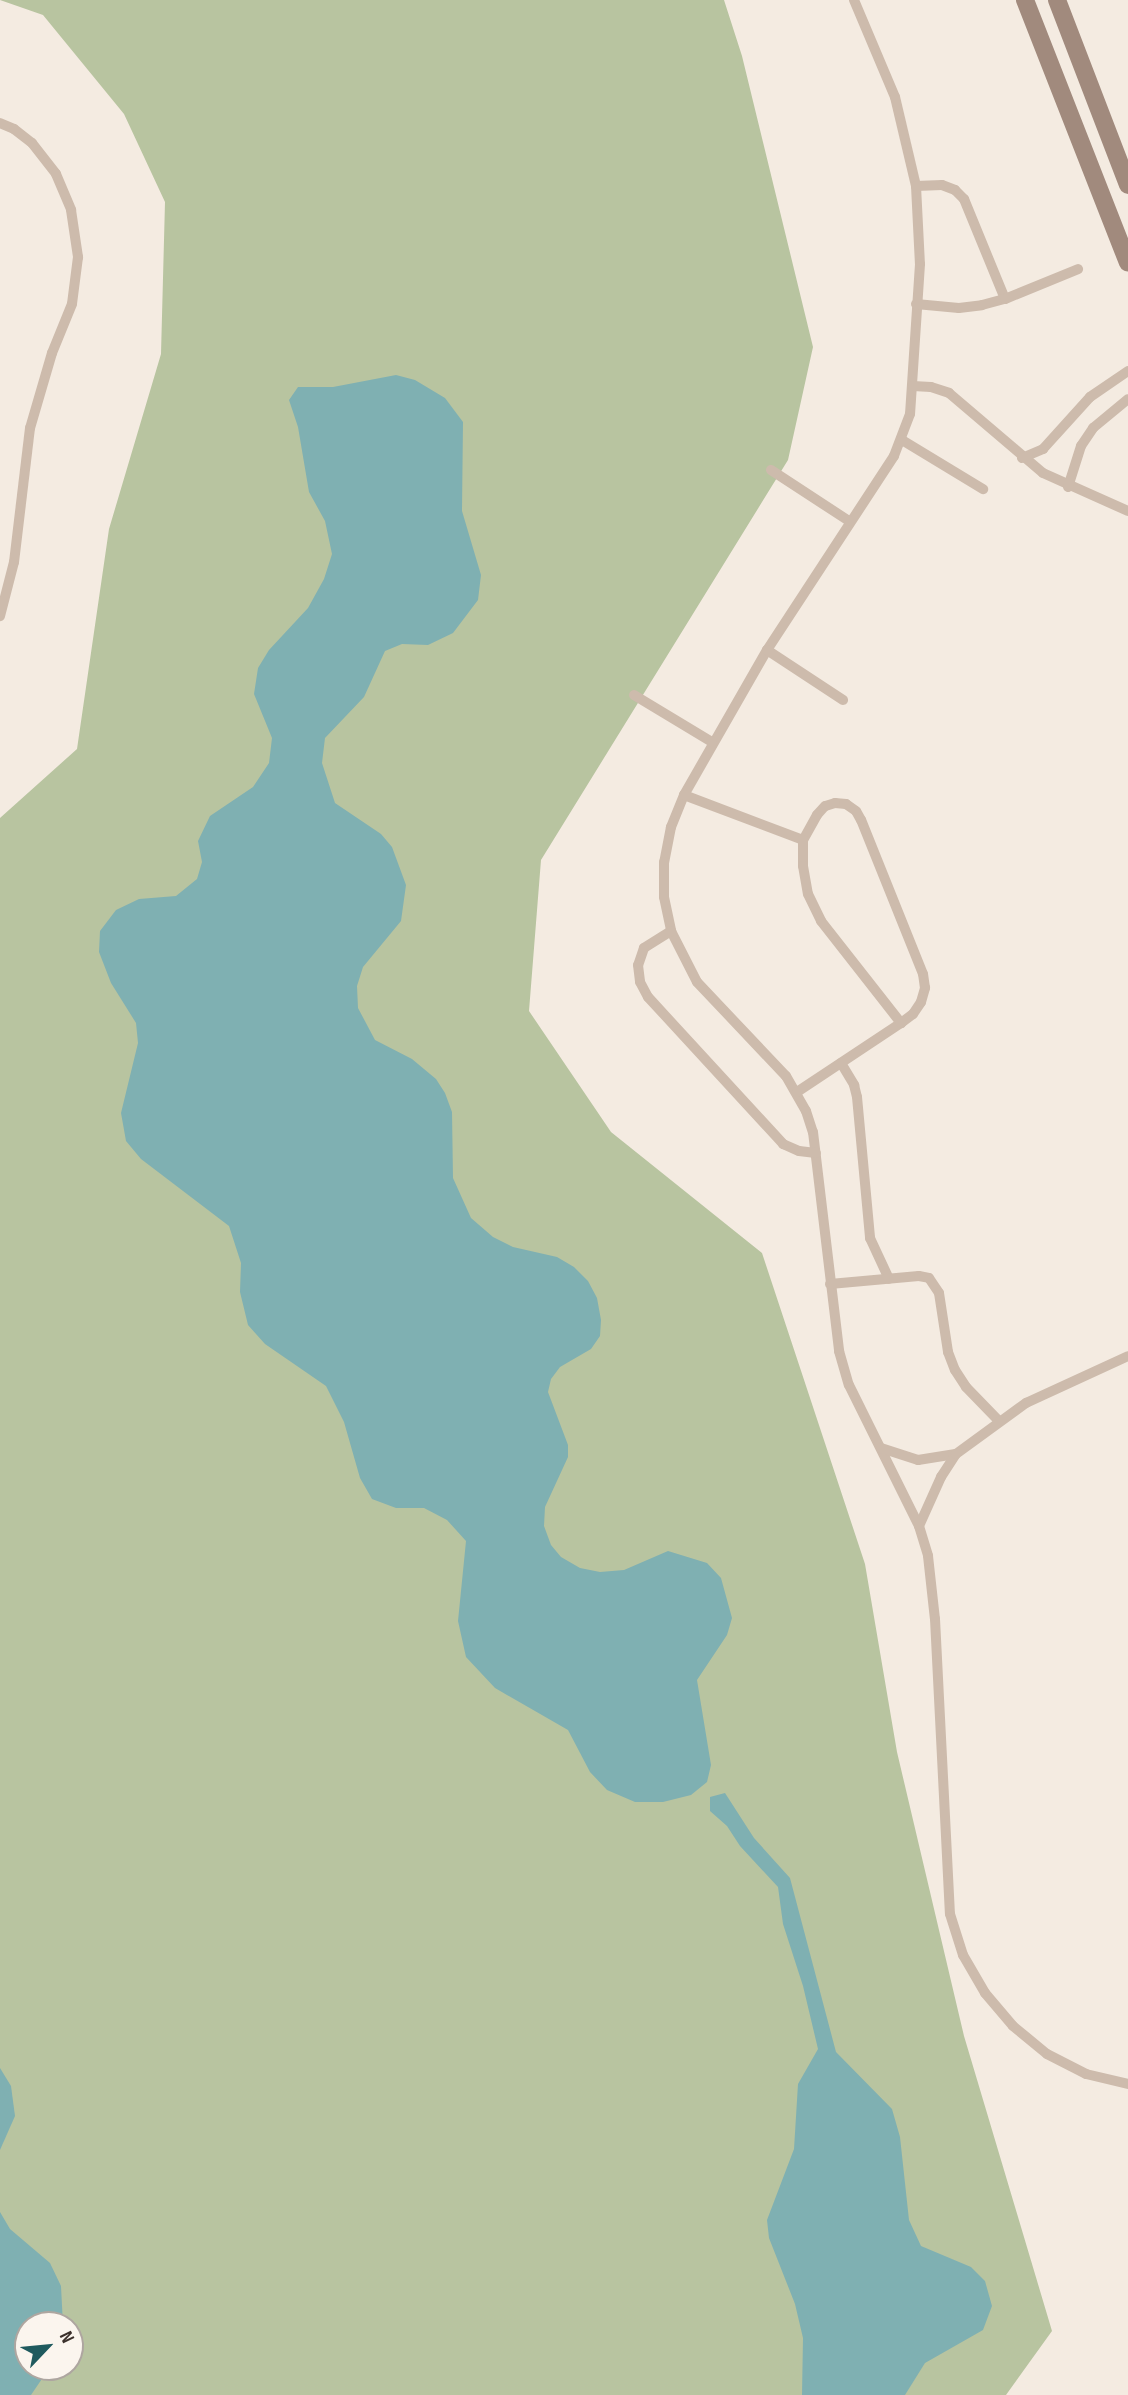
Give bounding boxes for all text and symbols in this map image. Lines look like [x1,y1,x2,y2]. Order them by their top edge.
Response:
north arrow [14,2311,84,2381]
text: N [54,2328,79,2347]

